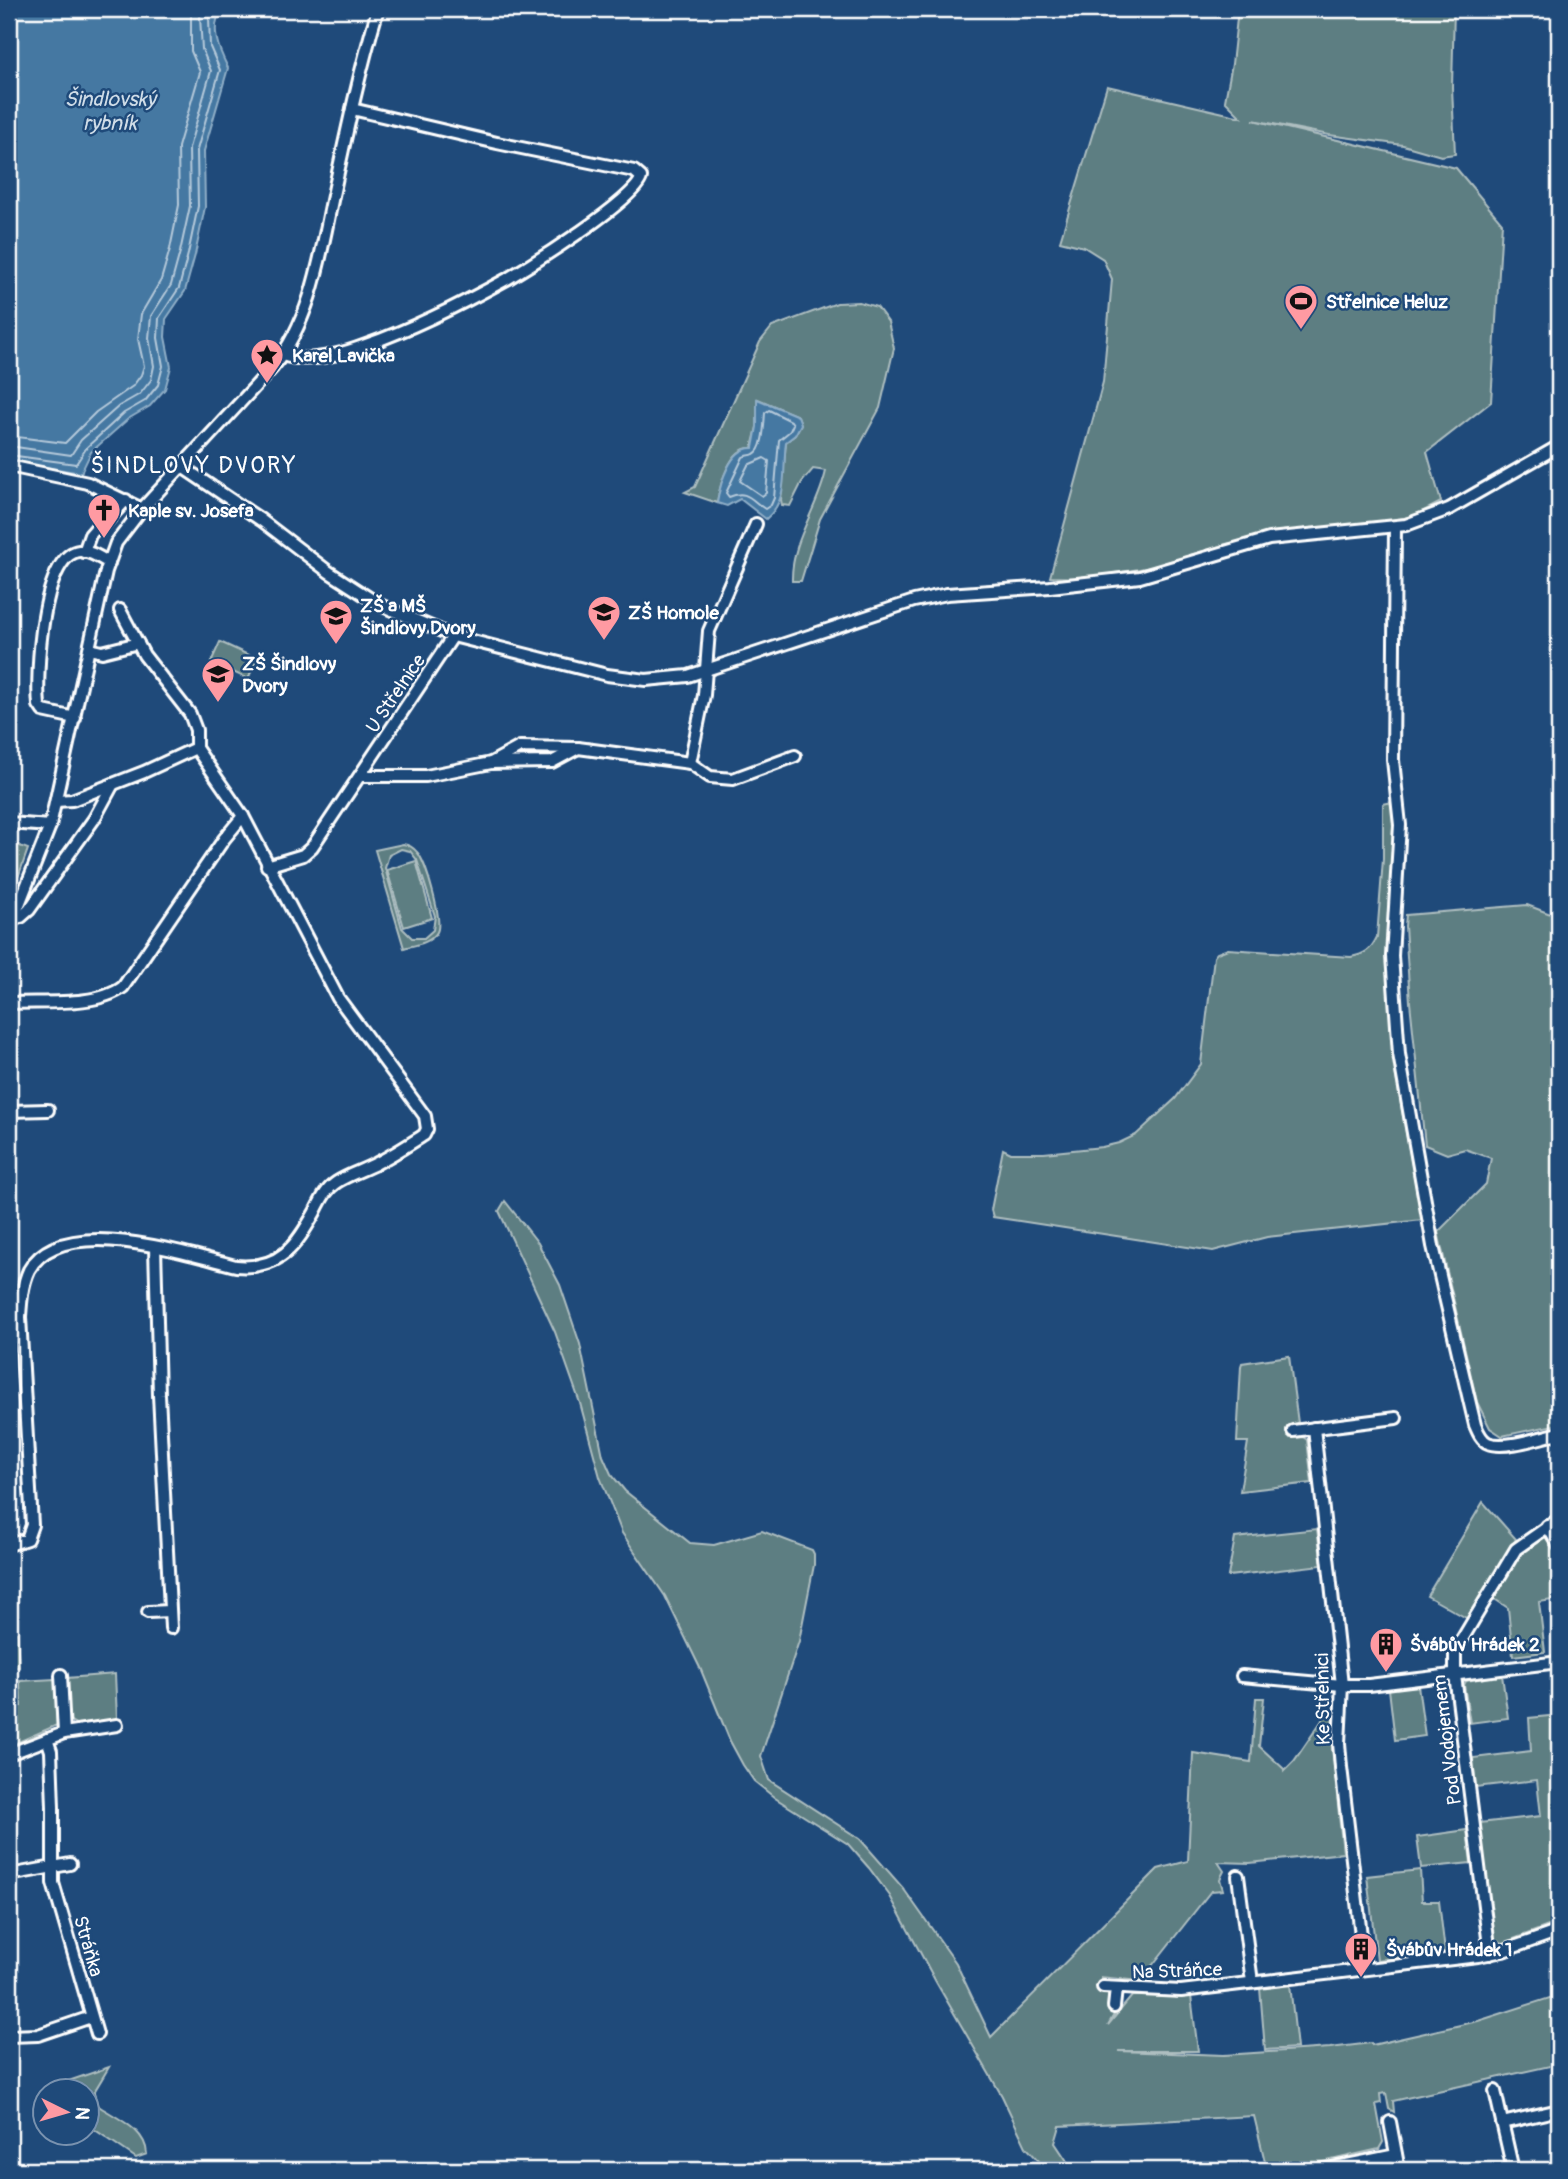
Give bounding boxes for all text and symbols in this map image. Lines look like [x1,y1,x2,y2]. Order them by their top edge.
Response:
water label: Šindlovský rybník [65,86,158,137]
sports icon: Střelnice Heluz [1282,282,1320,331]
place label: Střelnice Heluz [1326,290,1448,314]
place icon: Karel Lavička [248,336,286,385]
place label: Karel Lavička [292,344,395,368]
district label: ŠINDLOVY DVORY [90,450,298,480]
church icon: Kaple sv. Josefa [85,491,123,540]
place label: Kaple sv. Josefa [128,499,254,523]
school or university icon: ZŠ Homole [585,593,623,642]
place label: ZŠ a MŠ Šindlovy Dvory [360,594,476,640]
school or university icon: ZŠ a MŠ Šindlovy Dvory [317,597,355,646]
place label: ZŠ Homole [628,601,720,625]
street label: U Střelnice [361,649,431,738]
place label: ZŠ Šindlovy Dvory [242,652,337,698]
school or university icon: ZŠ Šindlovy Dvory [199,655,237,704]
building icon: Švábův Hrádek 2 [1367,1625,1405,1674]
place label: Švábův Hrádek 2 [1410,1633,1540,1657]
street label: Ke Střelnici [1310,1653,1336,1745]
street label: Pod Vodojemem [1427,1673,1467,1807]
street label: Stráňka [68,1913,108,1980]
building icon: Švábův Hrádek 1 [1342,1930,1380,1979]
place label: Švábův Hrádek 1 [1386,1938,1513,1962]
street label: Na Stráňce [1132,1957,1223,1985]
north arrow [32,2078,102,2148]
text: N [69,2106,94,2121]

